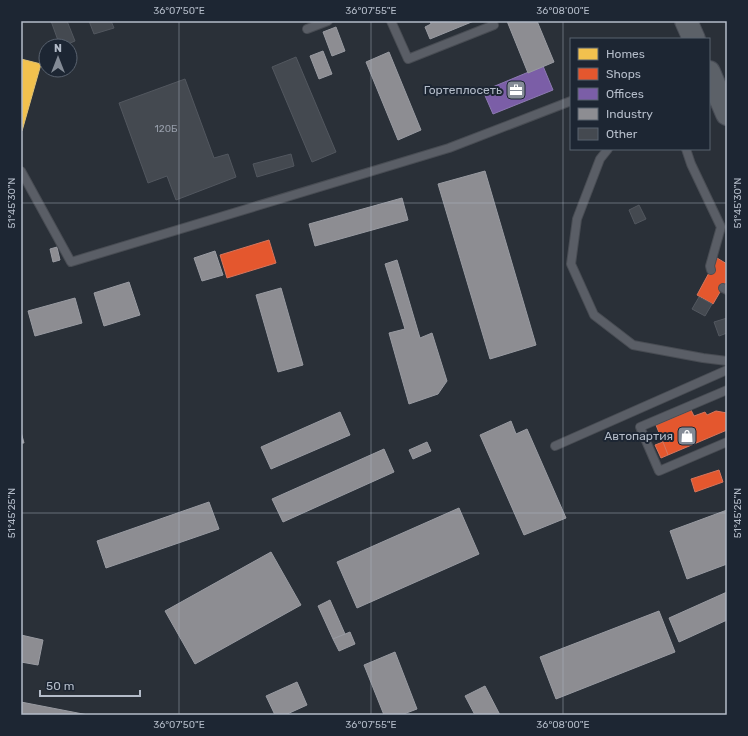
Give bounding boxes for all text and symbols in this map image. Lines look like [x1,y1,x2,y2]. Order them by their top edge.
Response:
text: 36°07'50"E [153,5,205,17]
text: 36°07'55"E [345,5,397,17]
text: 36°08'00"E [536,5,590,17]
north arrow [38,38,78,78]
legend [570,38,710,150]
text: N [54,42,62,55]
text: Homes [606,47,645,61]
text: Shops [606,67,641,81]
office icon: Гортеплосеть [505,79,527,101]
place label: Гортеплосеть [424,83,502,97]
text: Offices [606,87,644,101]
text: Industry [606,107,653,121]
house number: 120Б [155,123,178,135]
text: Other [606,127,638,141]
text: 51°45'30"N [6,178,18,228]
text: 51°45'30"N [732,178,744,228]
shop icon: Автопартия [676,425,698,447]
place label: Автопартия [604,429,673,443]
text: 51°45'25"N [6,488,18,538]
text: 51°45'25"N [732,488,744,538]
scale bar [40,672,140,698]
text: 50 m [46,679,74,693]
text: 36°07'50"E [153,719,205,731]
text: 36°07'55"E [345,719,397,731]
text: 36°08'00"E [536,719,590,731]

